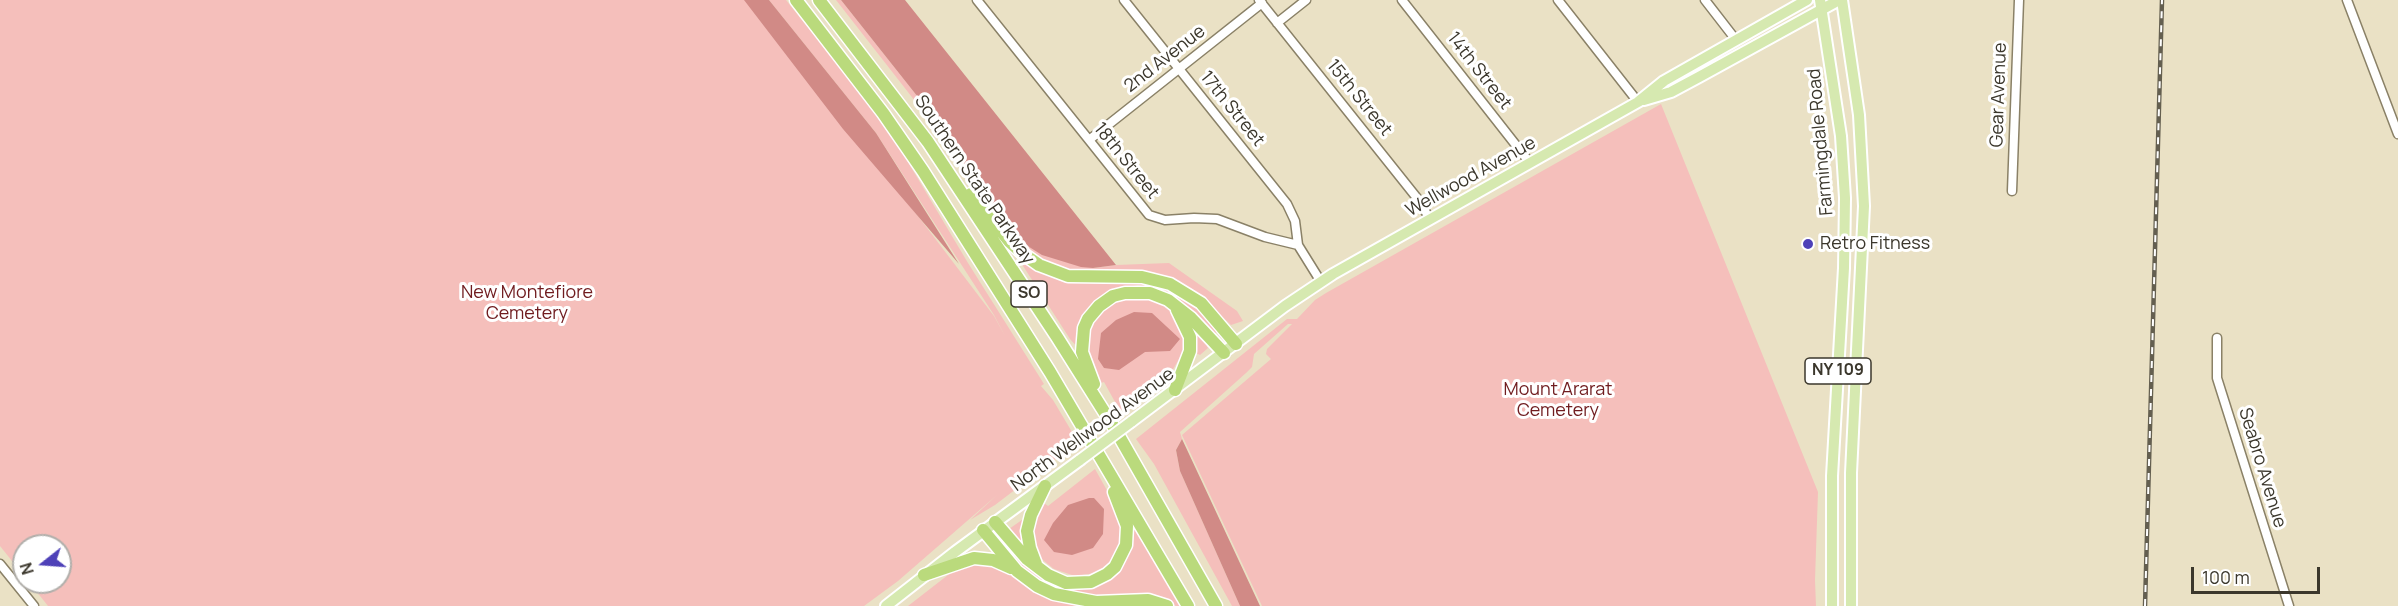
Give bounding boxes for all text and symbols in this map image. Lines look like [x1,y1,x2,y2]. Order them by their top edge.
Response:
street label: 2nd Avenue [1120,21,1210,97]
street label: 14th Street [1442,28,1516,114]
street label: Gear Avenue [1986,42,2012,148]
street label: 15th Street [1322,56,1396,140]
street label: 17th Street [1195,67,1269,151]
street label: Farmingdale Road [1804,68,1838,216]
street label: Southern State Parkway [909,91,1039,269]
street label: 18th Street [1089,119,1163,203]
street label: Wellwood Avenue [1402,132,1540,222]
place label: Retro Fitness [1820,233,1930,255]
marker: Retro Fitness [1801,237,1815,251]
road number: SO [1011,281,1047,307]
park label: New Montefiore Cemetery [461,282,593,324]
road number: NY 109 [1805,358,1871,384]
street label: North Wellwood Avenue [1007,364,1179,496]
park label: Mount Ararat Cemetery [1504,379,1612,422]
street label: Seabro Avenue [2234,405,2290,531]
north arrow [12,534,72,594]
scale bar [2194,555,2323,593]
text: N [14,560,39,577]
text: 100 m [2202,565,2250,589]

